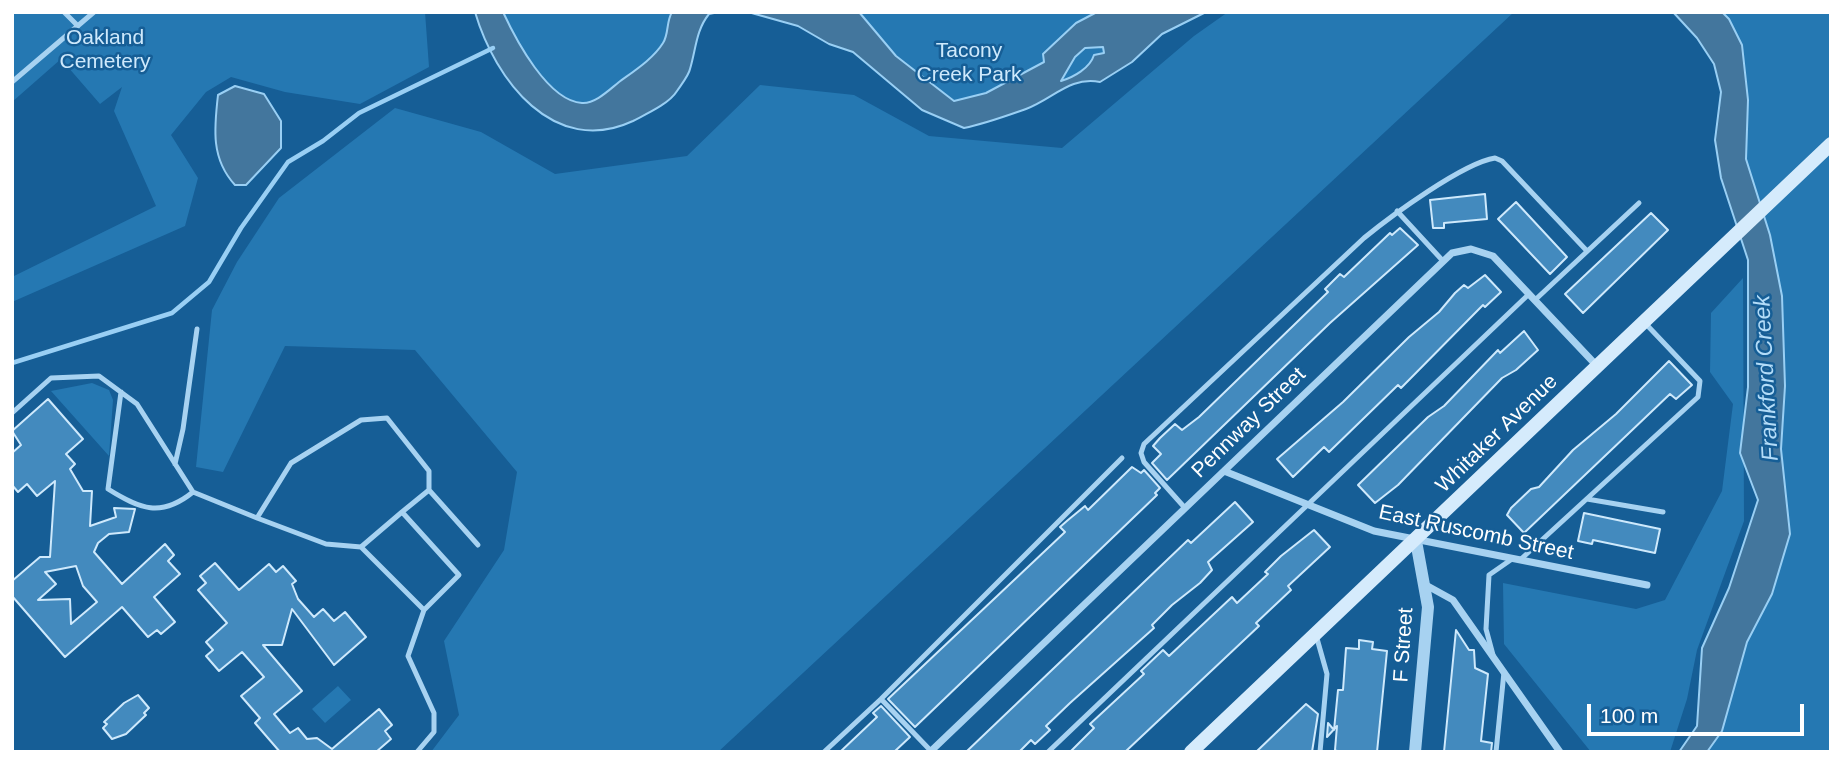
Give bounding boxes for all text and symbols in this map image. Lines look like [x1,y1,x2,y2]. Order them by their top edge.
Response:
park label: Oakland Cemetery [59,25,151,75]
park label: Tacony Creek Park [916,38,1022,88]
water label: Frankford Creek [1749,294,1785,462]
street label: Pennway Street [1187,362,1311,484]
street label: Whitaker Avenue [1431,370,1563,498]
street label: East Ruscomb Street [1376,500,1576,566]
street label: F Street [1389,607,1419,683]
scale bar [1591,690,1808,734]
text: 100 m [1600,704,1658,727]

